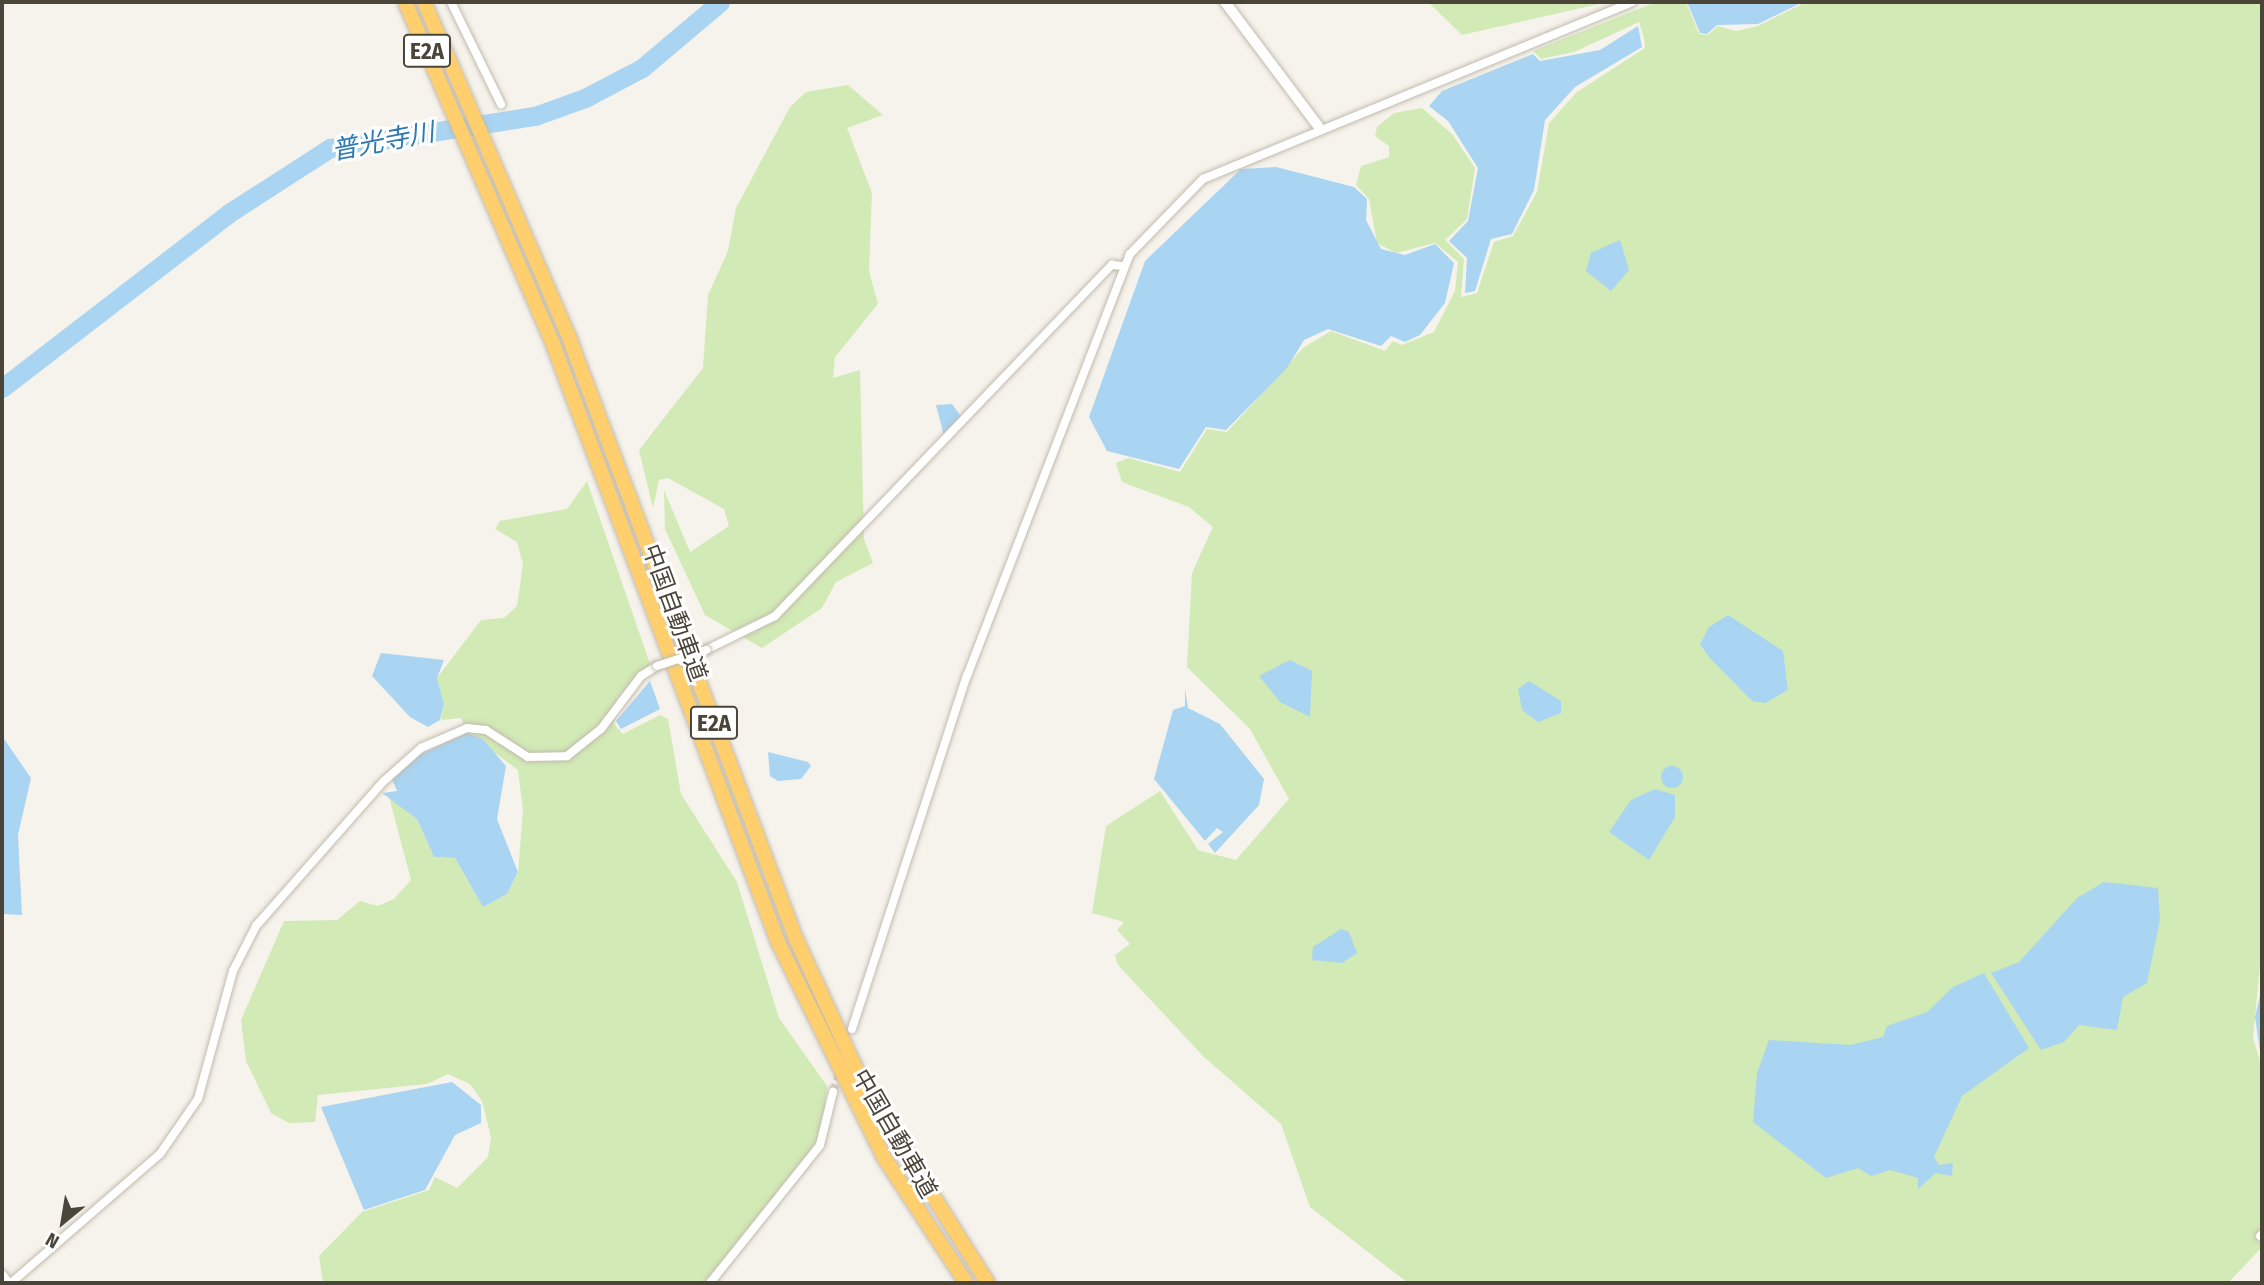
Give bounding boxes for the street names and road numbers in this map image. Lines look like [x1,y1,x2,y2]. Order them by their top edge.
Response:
road number: E2A [402,32,452,70]
street label: 中国自動車道 [636,540,712,686]
road number: E2A [690,704,738,743]
street label: 中国自動車道 [846,1064,942,1204]

